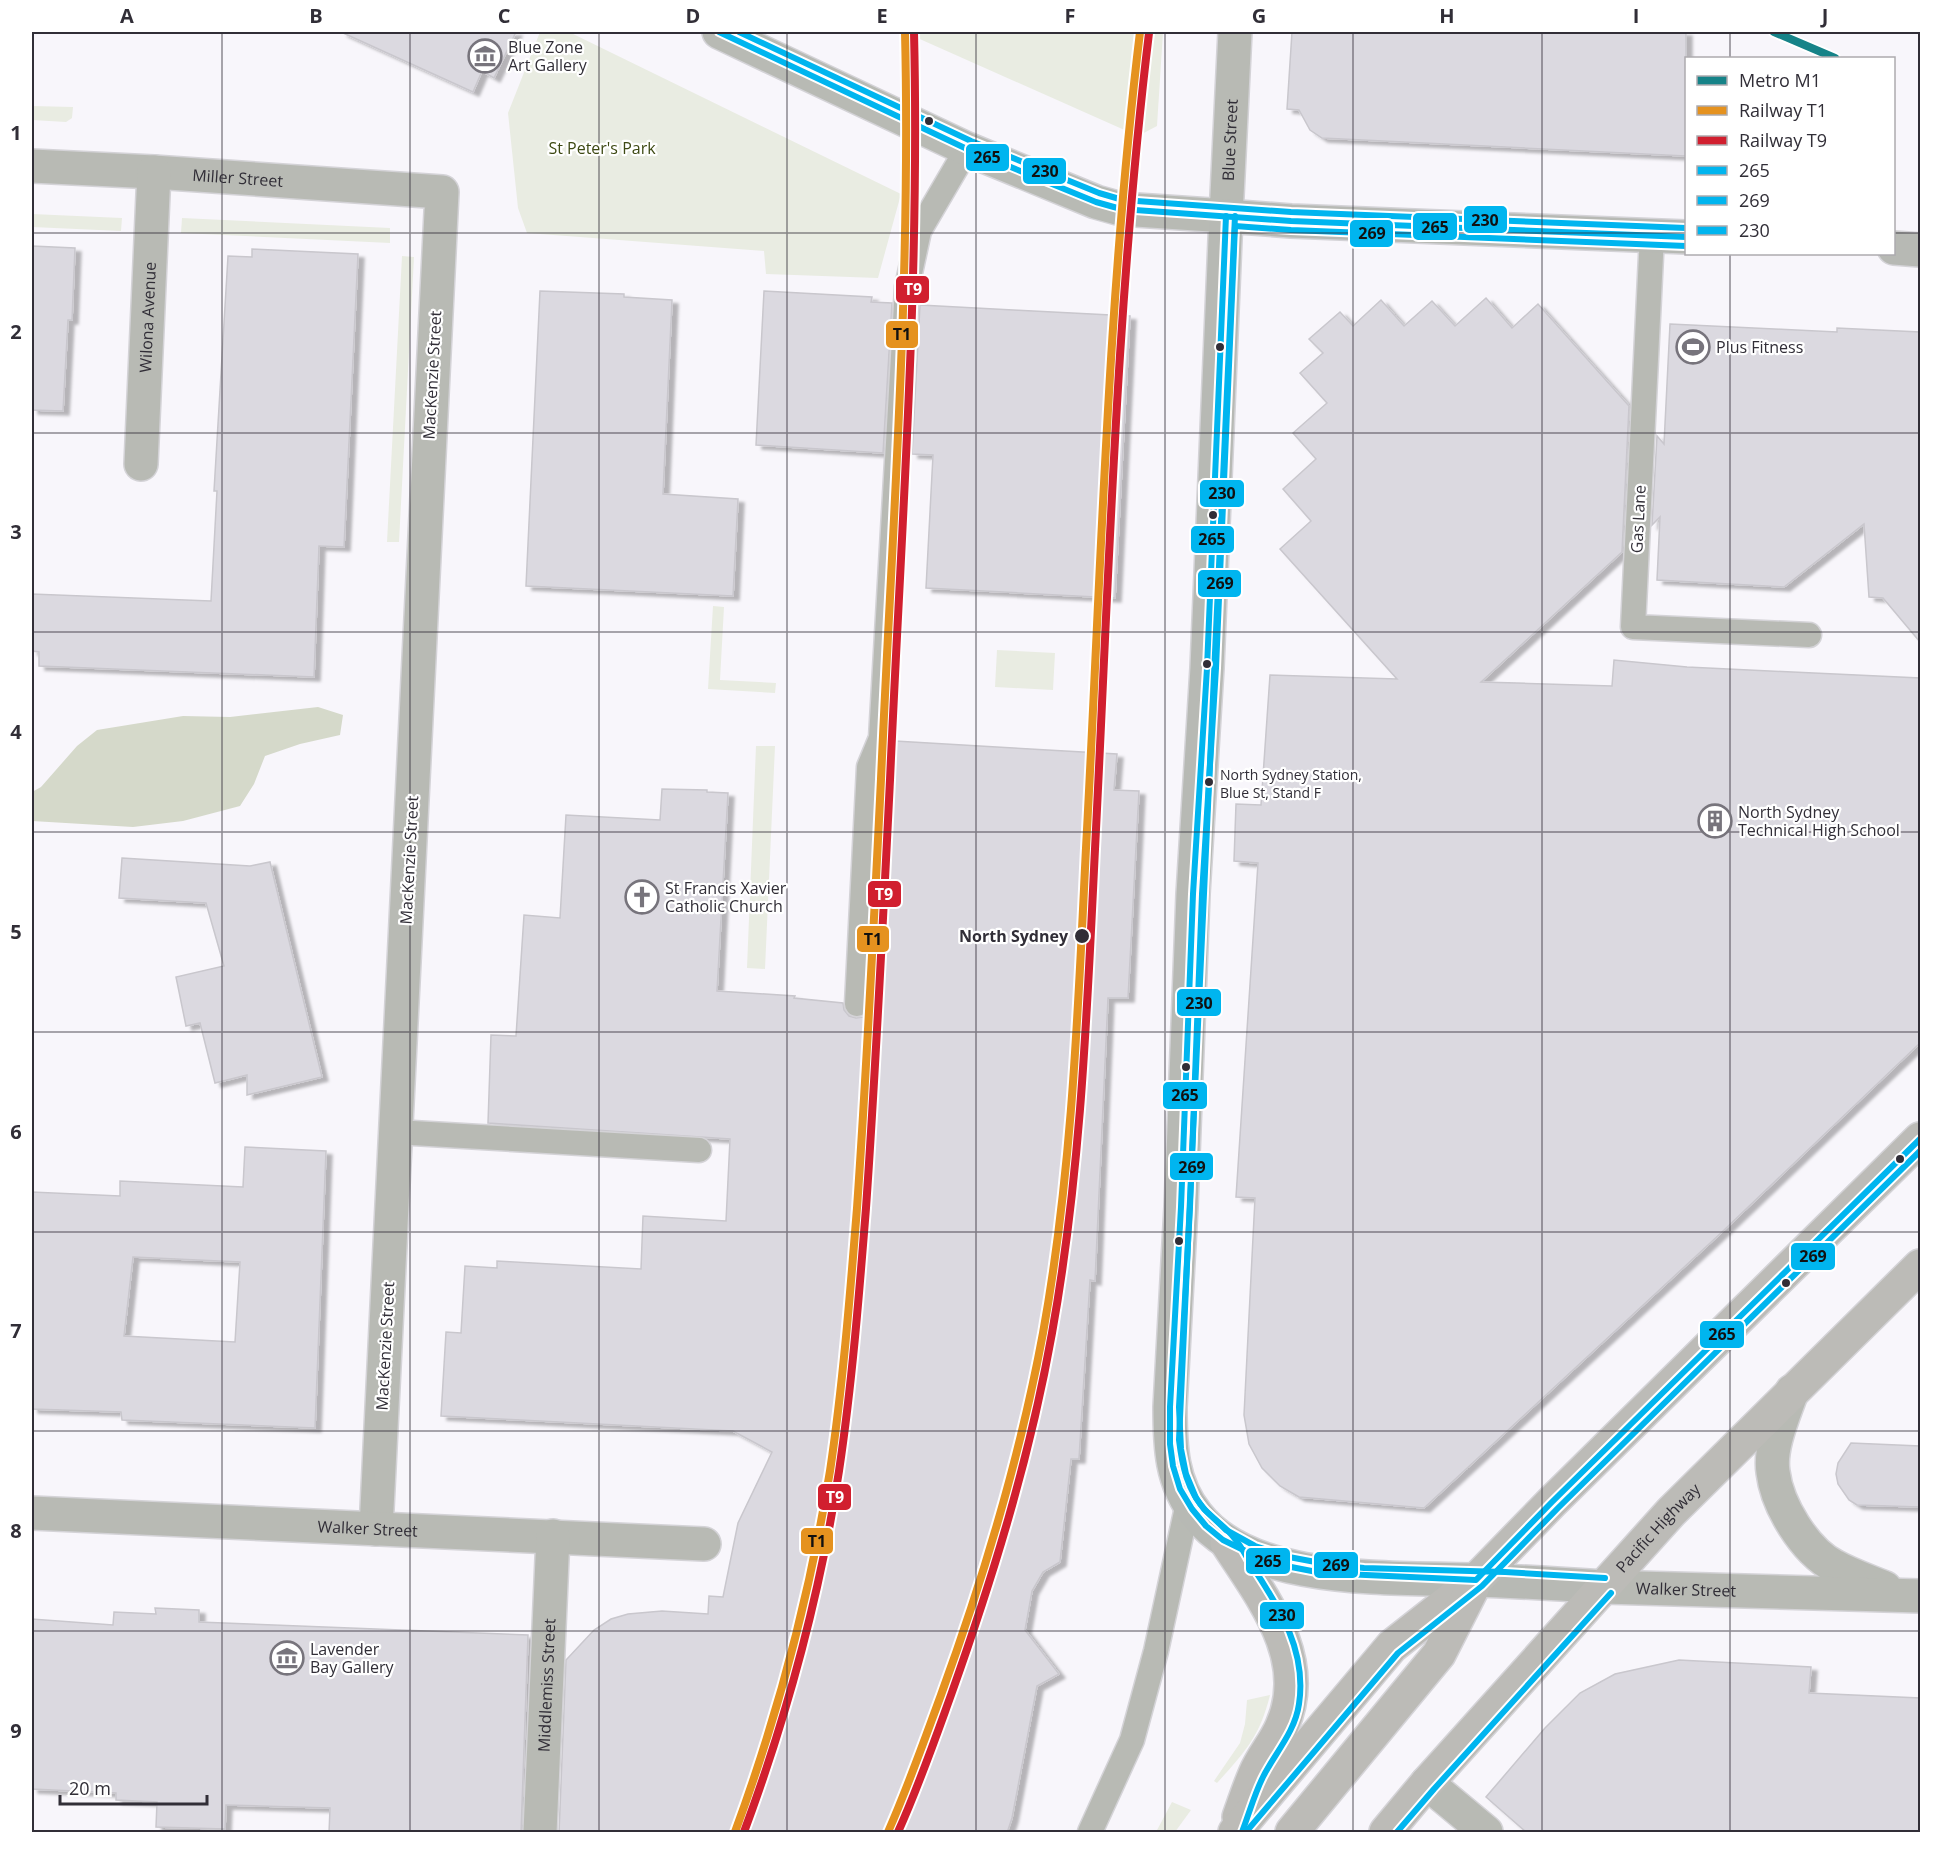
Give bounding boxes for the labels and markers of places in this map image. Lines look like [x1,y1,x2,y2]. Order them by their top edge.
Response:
place label: Blue Zone Art Gallery [508,36,588,76]
museum icon: Blue Zone Art Gallery [467,38,503,74]
unlabelled marker [923,115,935,127]
sports icon: Plus Fitness [1675,329,1711,365]
place label: Plus Fitness [1716,336,1803,358]
unlabelled marker [1214,341,1226,353]
unlabelled marker [1207,509,1219,521]
unlabelled marker [1201,658,1213,670]
place label: North Sydney Station, Blue St, Stand F [1220,765,1362,802]
marker: North Sydney Station, Blue St, Stand F [1203,776,1215,788]
place label: North Sydney Technical High School [1738,801,1900,841]
building icon: North Sydney Technical High School [1697,803,1733,839]
place label: St Francis Xavier Catholic Church [665,877,787,917]
church icon: St Francis Xavier Catholic Church [624,879,660,915]
place label: North Sydney [959,925,1069,947]
marker: North Sydney [1073,927,1091,945]
unlabelled marker [1180,1061,1192,1073]
unlabelled marker [1894,1153,1906,1165]
unlabelled marker [1173,1235,1185,1247]
unlabelled marker [1780,1277,1792,1289]
place label: Lavender Bay Gallery [310,1638,395,1678]
museum icon: Lavender Bay Gallery [269,1640,305,1676]

